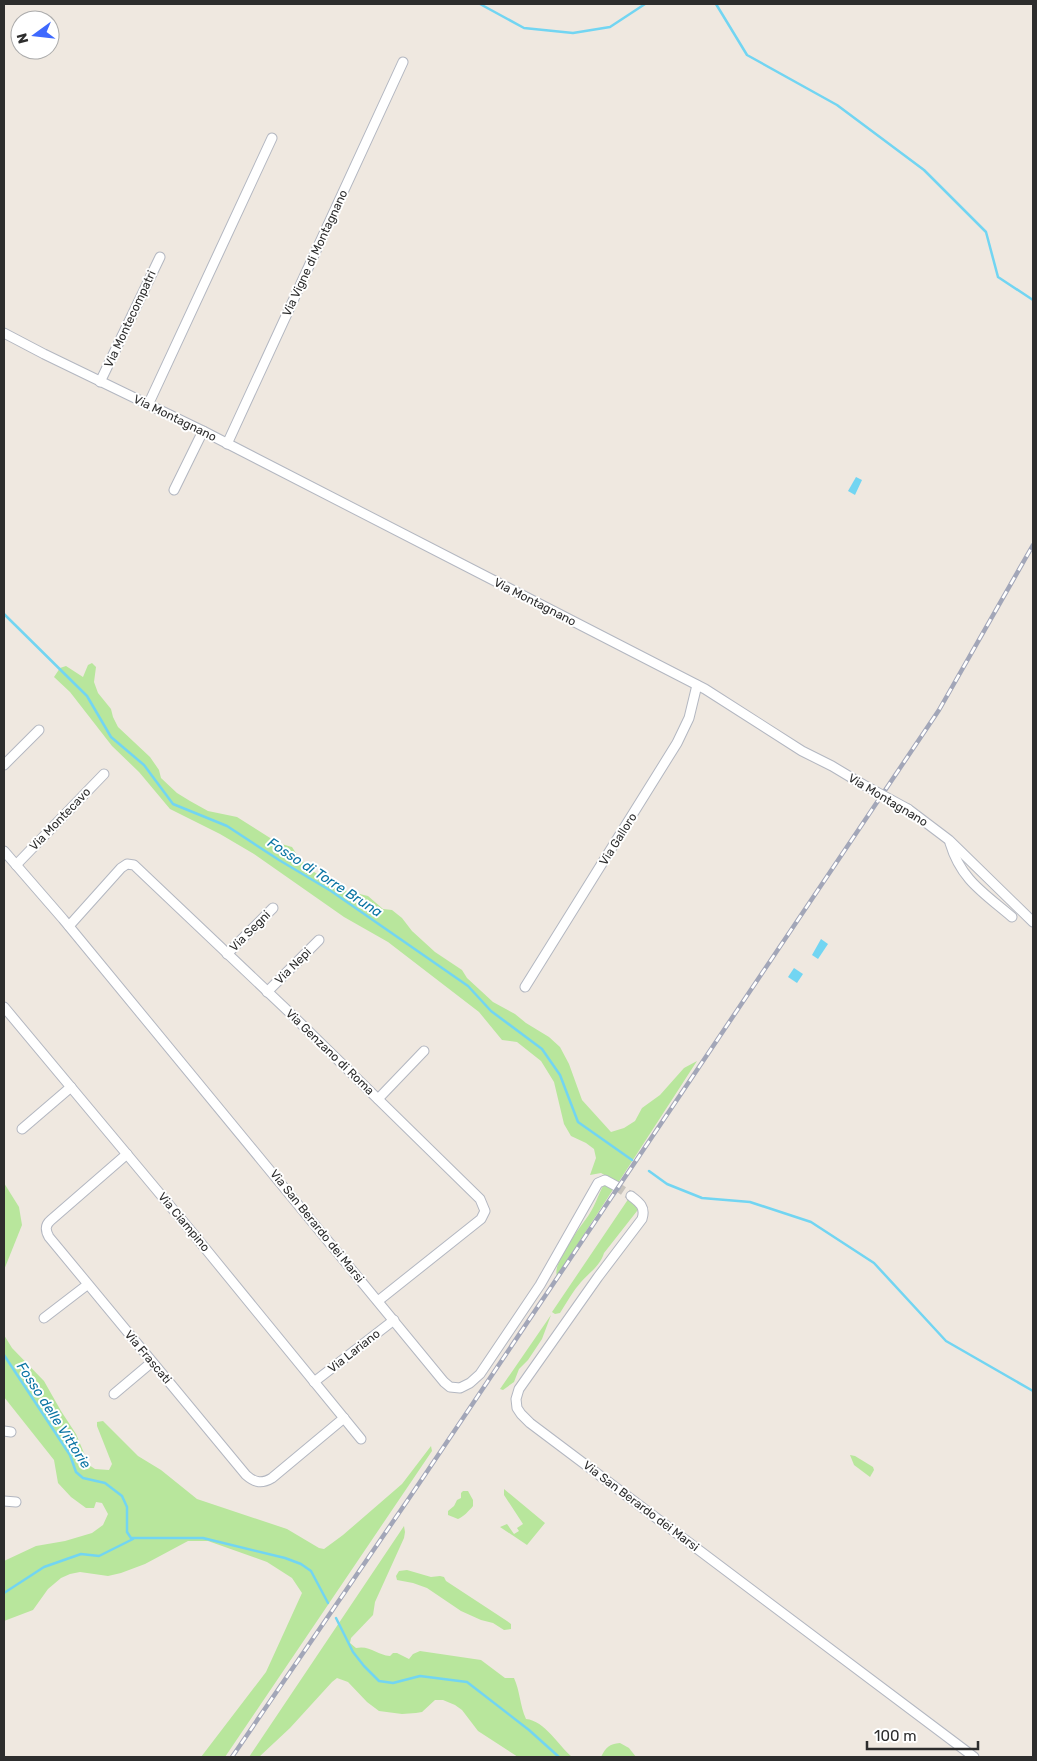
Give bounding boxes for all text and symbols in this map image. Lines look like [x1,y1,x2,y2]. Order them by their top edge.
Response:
north arrow [10,10,60,60]
text: N [13,31,32,45]
street label: Via Vigne di Montagnano [280,187,351,318]
street label: Via Montecompatri [101,268,159,370]
street label: Via Montagnano [131,392,219,444]
street label: Via Montagnano [492,575,579,629]
street label: Via Montagnano [846,771,930,829]
street label: Via Montecavo [27,785,94,853]
street label: Via Galloro [596,810,640,868]
water label: Fosso di Torre Bruna [264,834,385,921]
street label: Via Segni [227,908,273,954]
street label: Via Nepi [272,945,314,987]
street label: Via Genzano di Roma [283,1006,377,1098]
street label: Via San Berardo dei Marsi [267,1167,367,1285]
street label: Via Ciampino [155,1190,213,1254]
street label: Via Lariano [325,1326,383,1376]
street label: Via Frascati [122,1328,174,1387]
water label: Fosso delle Vittorie [13,1359,94,1472]
street label: Via San Berardo dei Marsi [580,1458,702,1554]
scale bar [867,1718,978,1750]
text: 100 m [874,1727,916,1745]

